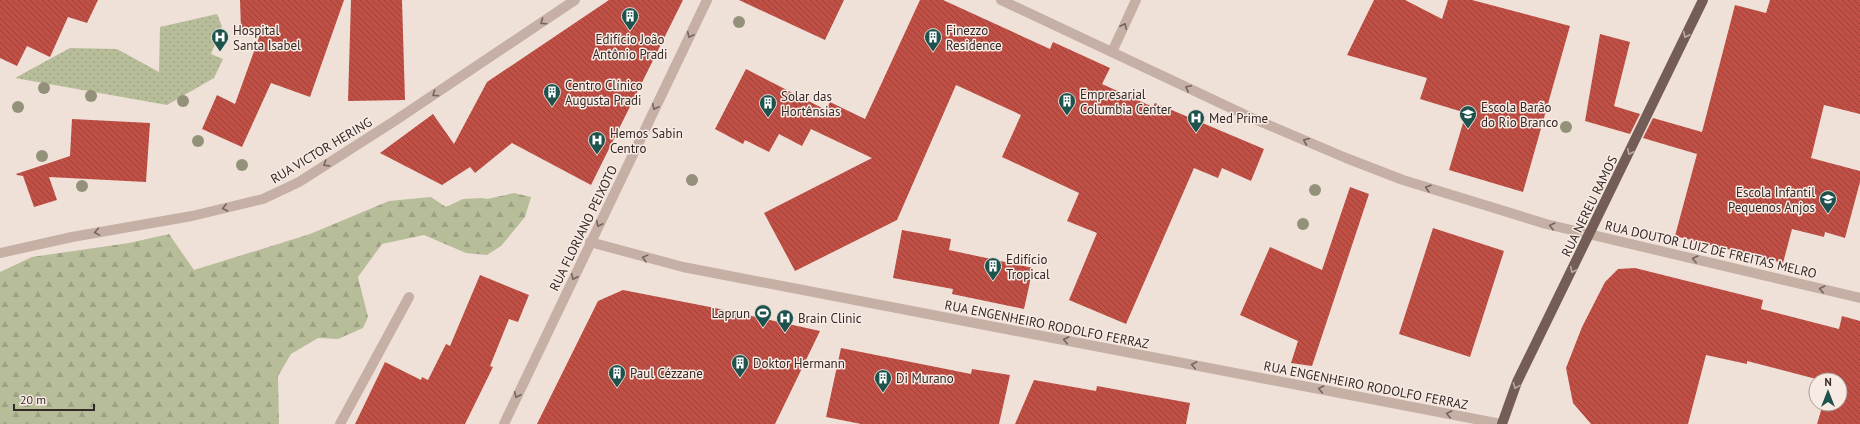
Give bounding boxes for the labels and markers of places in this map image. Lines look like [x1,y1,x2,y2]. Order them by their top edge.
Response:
building icon: Edifício João Antônio Pradi [620,6,640,31]
place label: Hospital Santa Isabel [233,22,301,54]
place label: Finezzo Residence [946,22,1002,54]
hospital icon: Hospital Santa Isabel [210,27,230,52]
building icon: Finezzo Residence [923,27,943,52]
place label: Edifício João Antônio Pradi [592,31,668,63]
place label: Centro Clínico Augusta Pradi [565,77,643,109]
building icon: Centro Clínico Augusta Pradi [542,82,562,107]
place label: Empresarial Columbia Center [1080,86,1172,118]
place label: Solar das Hortênsias [781,88,840,120]
building icon: Empresarial Columbia Center [1057,91,1077,116]
building icon: Solar das Hortênsias [758,93,778,118]
place label: Escola Barão do Rio Branco [1481,99,1558,131]
school or university icon: Escola Barão do Rio Branco [1458,104,1478,129]
hospital icon: Med Prime [1186,108,1206,133]
place label: Med Prime [1209,110,1268,127]
place label: Hemos Sabin Centro [610,125,683,157]
hospital icon: Hemos Sabin Centro [587,130,607,155]
place label: Escola Infantil Pequenos Anjos [1728,184,1815,216]
school or university icon: Escola Infantil Pequenos Anjos [1818,189,1838,214]
place label: Edifício Tropical [1006,251,1050,283]
building icon: Edifício Tropical [983,256,1003,281]
sports icon: Laprun [753,303,773,328]
place label: Laprun [712,305,750,322]
hospital icon: Brain Clinic [775,308,795,333]
place label: Brain Clinic [798,310,862,327]
building icon: Doktor Hermann [730,353,750,378]
place label: Doktor Hermann [753,355,845,372]
building icon: Paul Cézzane [607,363,627,388]
place label: Paul Cézzane [630,365,703,382]
building icon: Di Murano [873,368,893,393]
place label: Di Murano [896,370,954,387]

